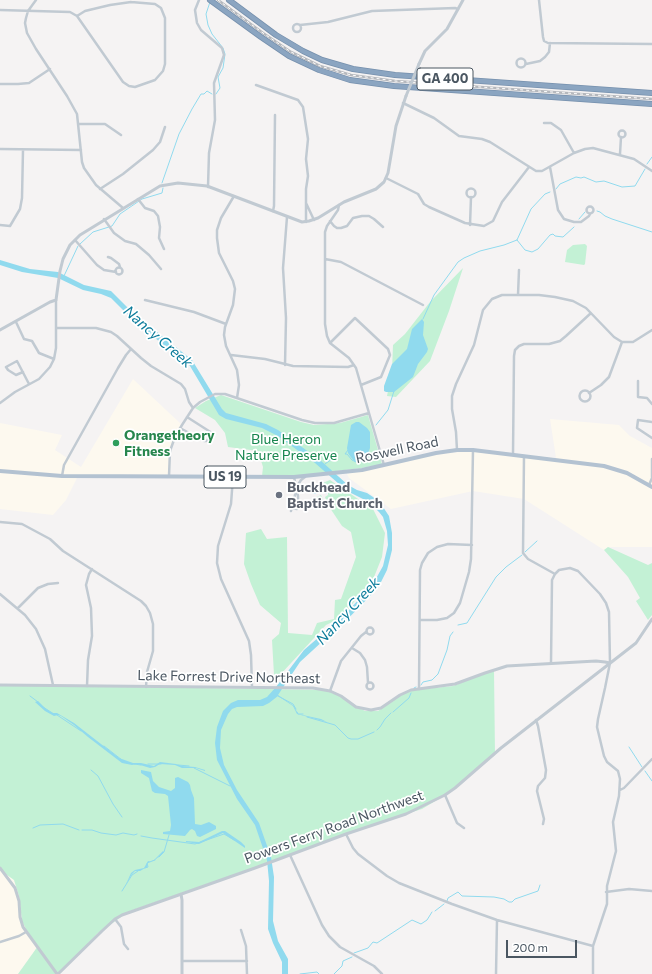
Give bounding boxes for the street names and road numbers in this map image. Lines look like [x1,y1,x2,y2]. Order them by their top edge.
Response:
road number: GA 400 [417,68,473,90]
street label: Roswell Road [354,433,440,467]
road number: US 19 [204,466,246,488]
street label: Lake Forrest Drive Northeast [137,667,321,687]
street label: Powers Ferry Road Northwest [242,787,426,867]

